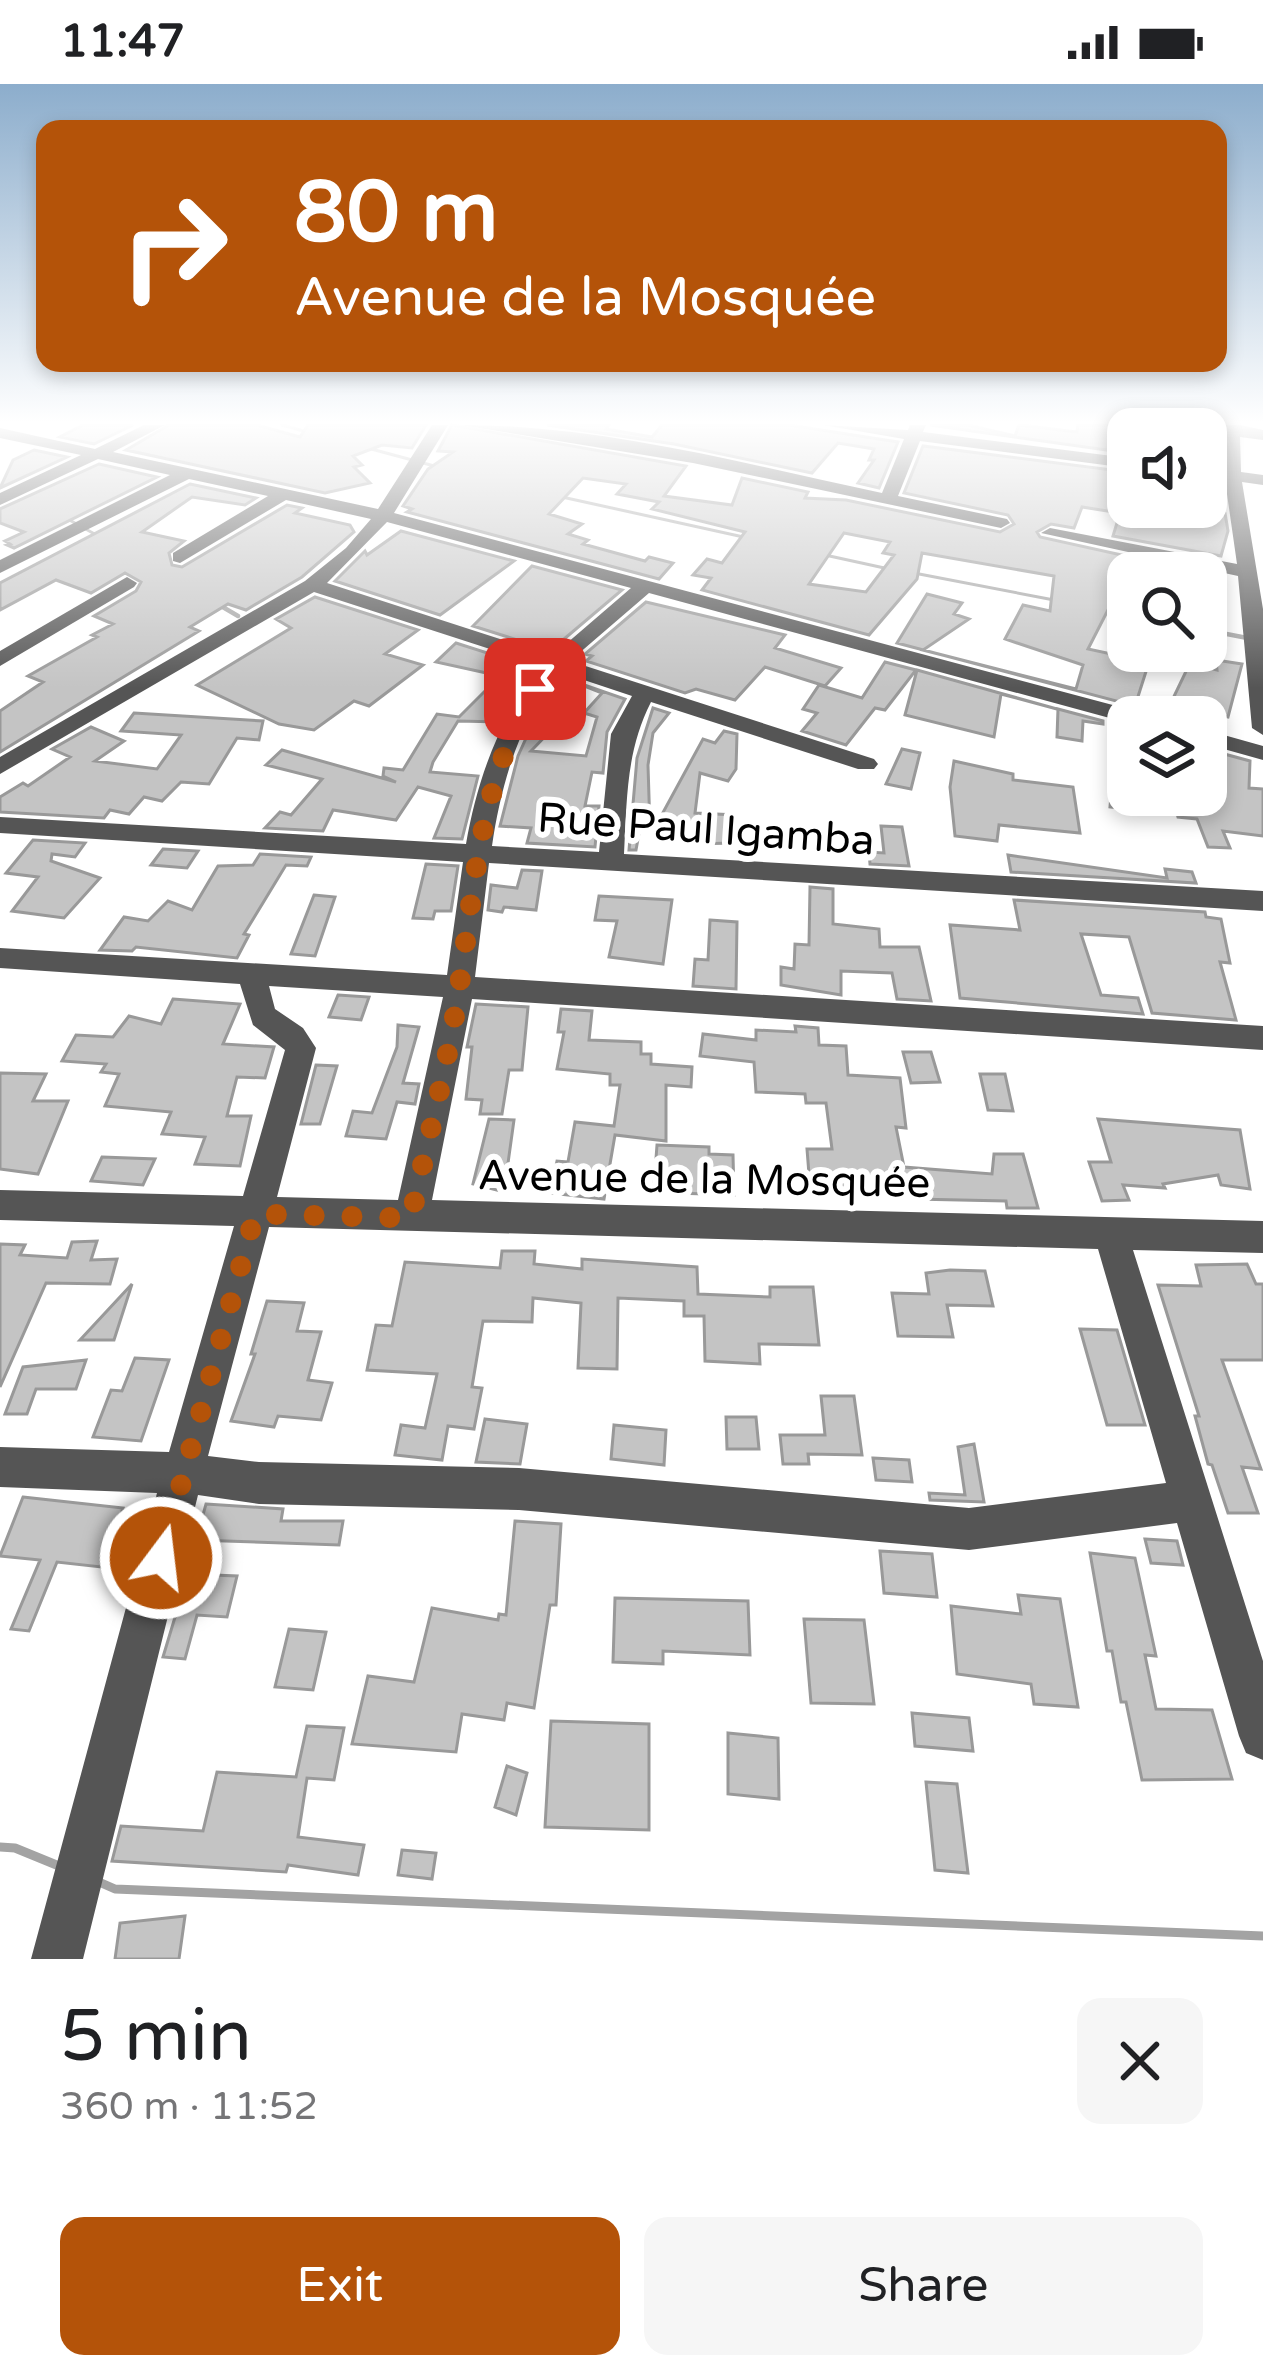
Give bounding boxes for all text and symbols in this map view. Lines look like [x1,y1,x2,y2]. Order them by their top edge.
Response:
text: 11:47 [60,15,185,69]
text: 80 m [294,163,498,264]
icon: right [96,168,252,324]
text: Avenue de la Mosquée [294,265,876,330]
map controls [1107,408,1227,816]
button: sound [1107,408,1227,528]
button: search [1107,552,1227,672]
pin [484,638,586,740]
icon: arrive [502,656,568,722]
button: layers [1107,696,1227,816]
street label: Rue Paul Igamba [536,792,876,867]
street label: Avenue de la Mosquée [477,1150,931,1209]
position arrow [98,1495,224,1621]
text: 5 min [60,1994,252,2081]
button: close [1077,1998,1203,2124]
text: 360 m · 11:52 [60,2083,318,2130]
button: Exit [60,2217,620,2355]
button: Share [644,2217,1203,2355]

